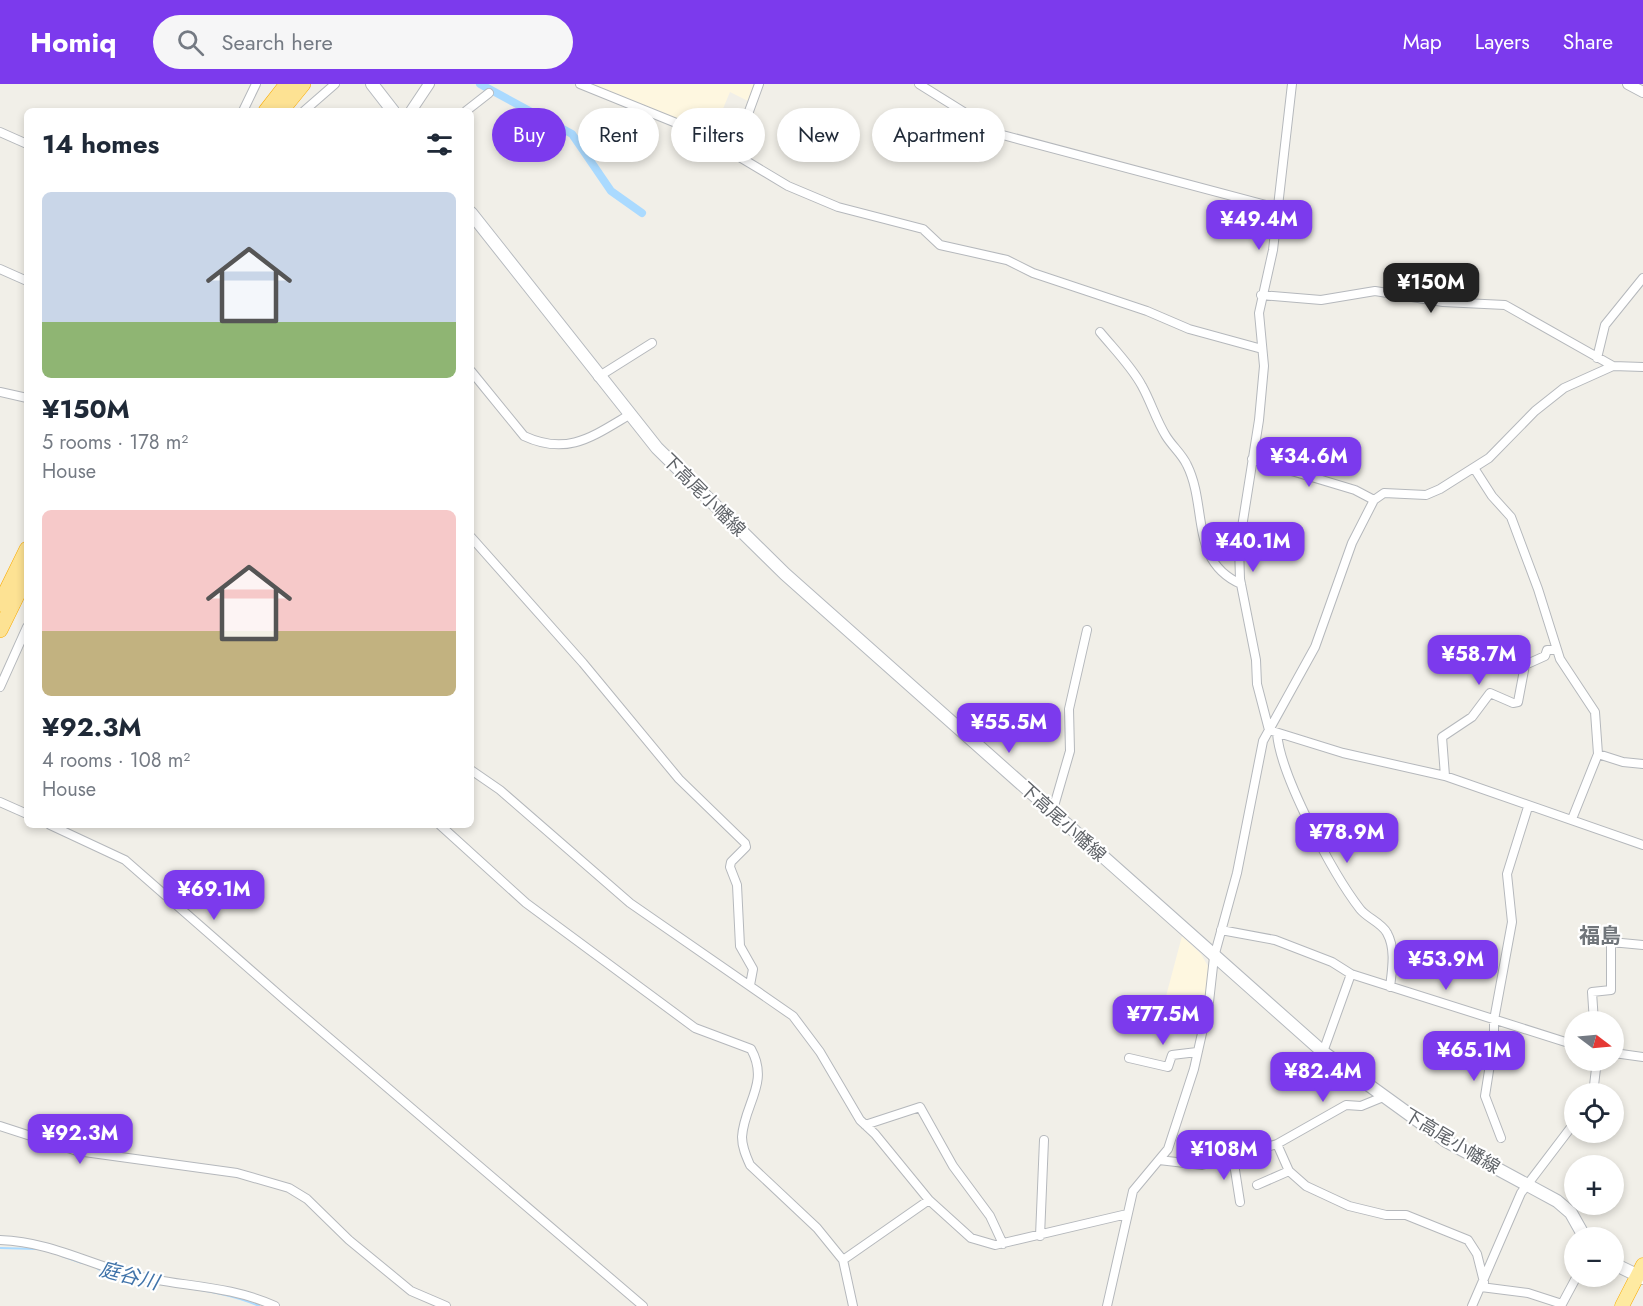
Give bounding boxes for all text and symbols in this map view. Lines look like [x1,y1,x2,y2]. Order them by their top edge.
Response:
search box [153,15,573,69]
text: Homiq [30,22,117,63]
icon: search [174,26,207,59]
text: Search here [222,26,333,58]
text: Map [1403,27,1442,57]
text: Layers [1475,27,1530,57]
text: Share [1563,27,1613,57]
chip: Buy [492,108,566,162]
chip: Rent [578,108,659,162]
chip: Filters [671,108,765,162]
chip: New [777,108,860,162]
chip: Apartment [872,108,1005,162]
text: 14 homes [42,125,159,163]
icon: filters [423,128,456,161]
pin: ¥49.4M [1210,200,1308,251]
text: ¥49.4M [1220,205,1298,234]
icon: home [195,231,303,339]
pin: ¥150M [1389,263,1473,314]
text: ¥150M [1397,268,1465,297]
text: ¥150M [42,390,130,428]
text: 5 rooms · 178 m² [42,428,188,457]
pin: ¥34.6M [1260,437,1358,488]
text: ¥34.6M [1270,442,1348,471]
street label: 下高尾小幡線 [657,448,751,542]
text: House [42,457,96,486]
pin: ¥40.1M [1204,522,1302,573]
text: ¥40.1M [1215,527,1291,556]
icon: home [195,549,303,657]
pin: ¥58.7M [1430,635,1528,686]
text: ¥58.7M [1442,640,1516,669]
pin: ¥55.5M [960,703,1058,754]
text: ¥92.3M [42,708,142,746]
text: ¥55.5M [971,708,1047,737]
text: 4 rooms · 108 m² [42,746,190,775]
text: House [42,775,96,804]
street label: 下高尾小幡線 [1014,776,1112,868]
pin: ¥78.9M [1298,813,1396,864]
text: ¥78.9M [1309,818,1385,847]
pin: ¥69.1M [165,870,263,921]
text: ¥69.1M [177,875,251,904]
district label: 福島 [1579,921,1621,951]
pin: ¥53.9M [1397,940,1495,991]
text: ¥53.9M [1408,945,1484,974]
pin: ¥77.5M [1114,995,1212,1046]
text: ¥77.5M [1127,1000,1199,1029]
north arrow [1564,1011,1624,1071]
map controls [1564,1011,1624,1287]
pin: ¥65.1M [1425,1031,1523,1082]
text: ¥65.1M [1437,1036,1511,1065]
pin: ¥82.4M [1274,1052,1372,1103]
text: ¥82.4M [1284,1057,1362,1086]
button: locate [1564,1083,1624,1143]
street label: 下高尾小幡線 [1399,1102,1505,1180]
pin: ¥92.3M [31,1114,129,1165]
text: ¥92.3M [42,1119,118,1148]
pin: ¥108M [1182,1130,1266,1181]
text: ¥108M [1190,1135,1258,1164]
button: + [1564,1155,1624,1215]
button: − [1564,1227,1624,1287]
water label: 庭谷川 [96,1255,164,1298]

